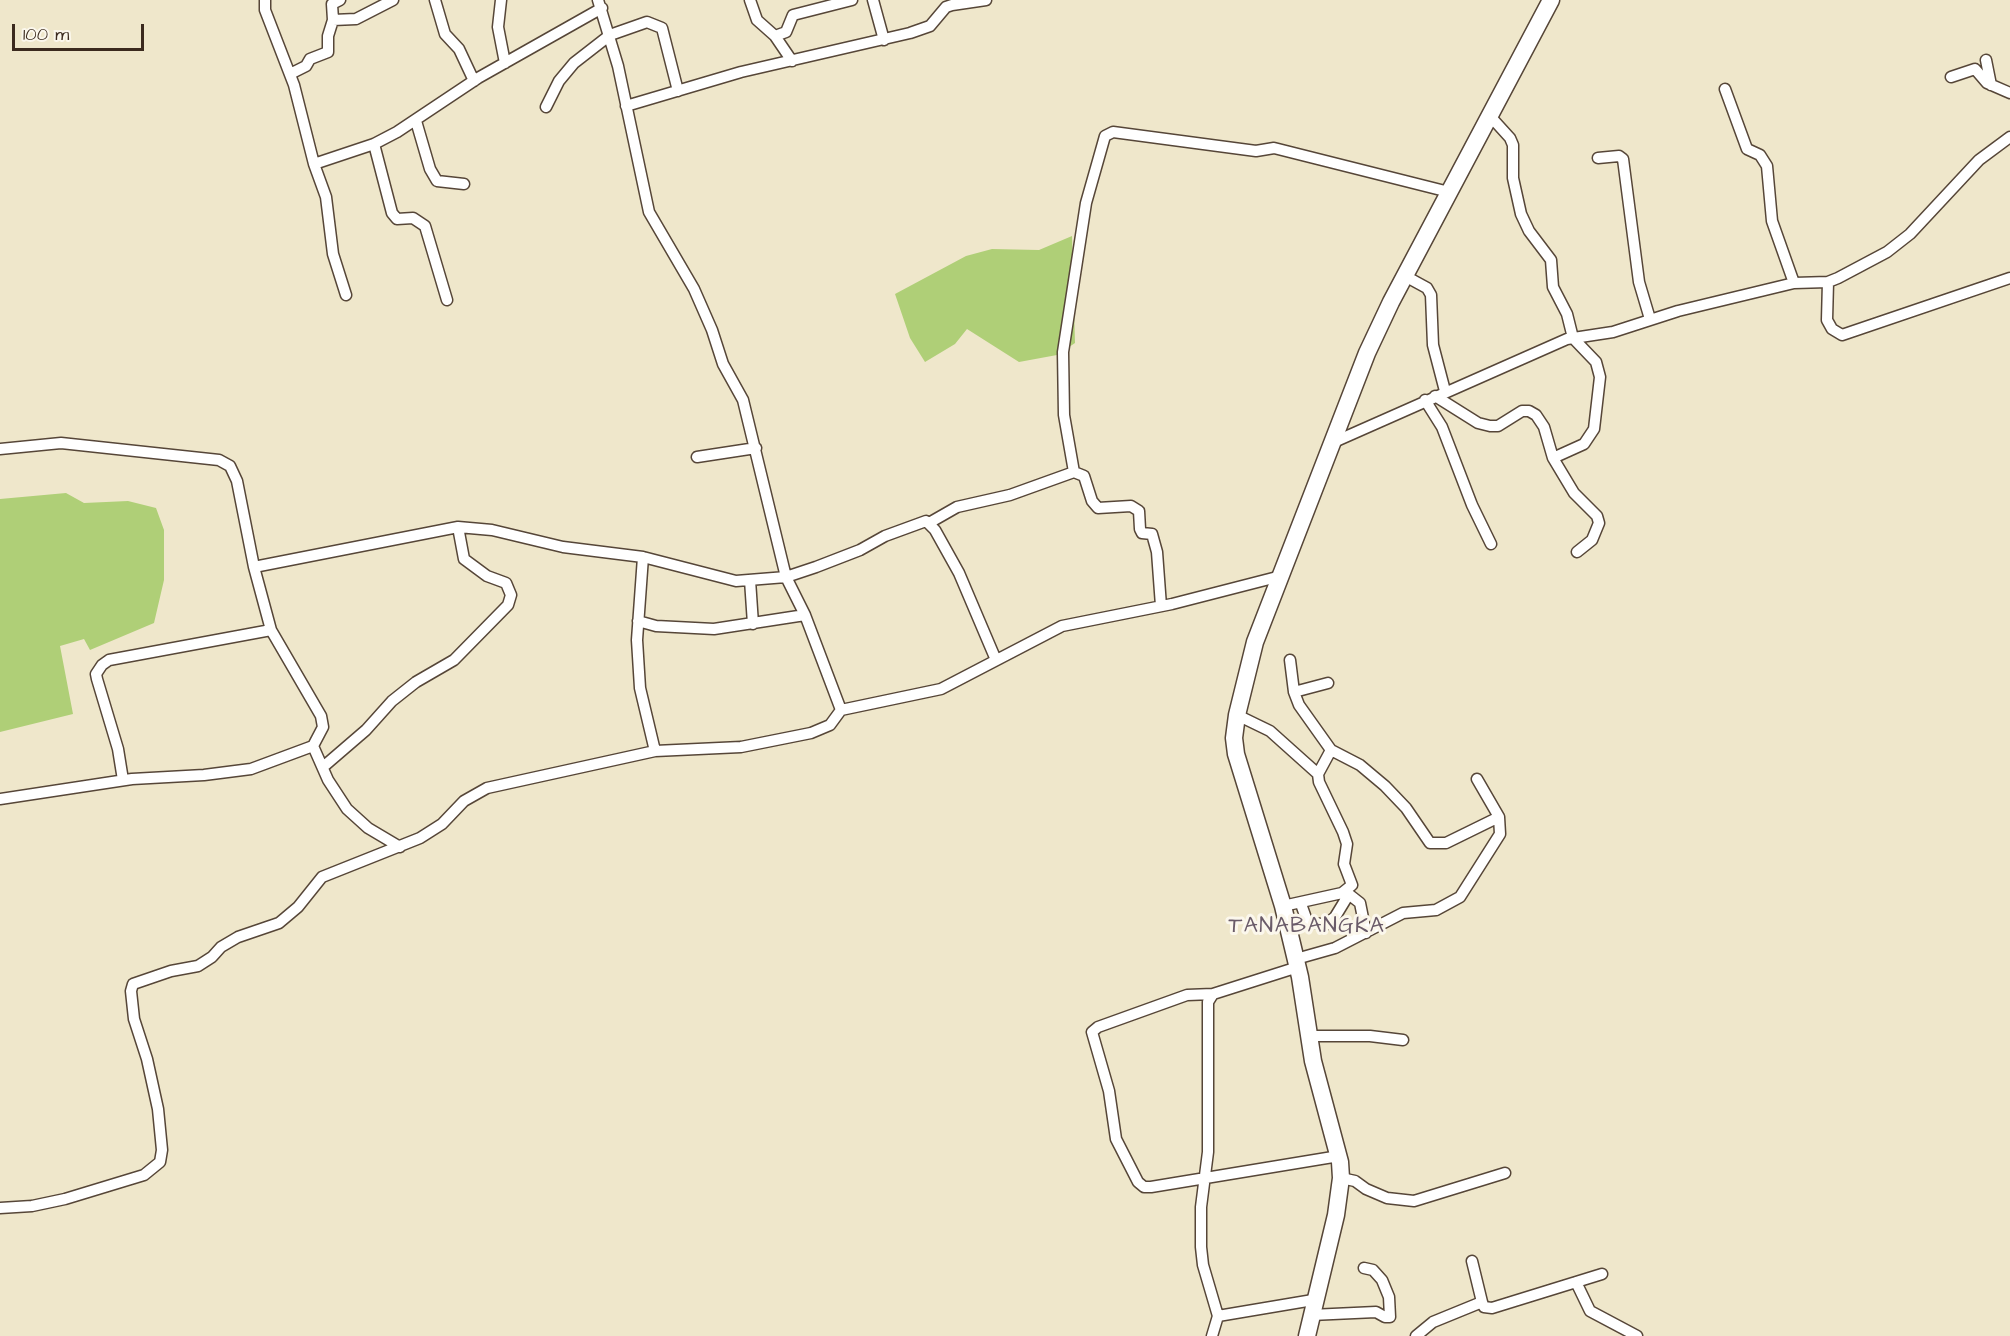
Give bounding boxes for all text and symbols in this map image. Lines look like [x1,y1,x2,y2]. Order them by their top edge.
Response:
scale bar [15,12,147,50]
text: 100 m [23,22,69,47]
district label: TANABANGKA [1229,914,1385,940]

